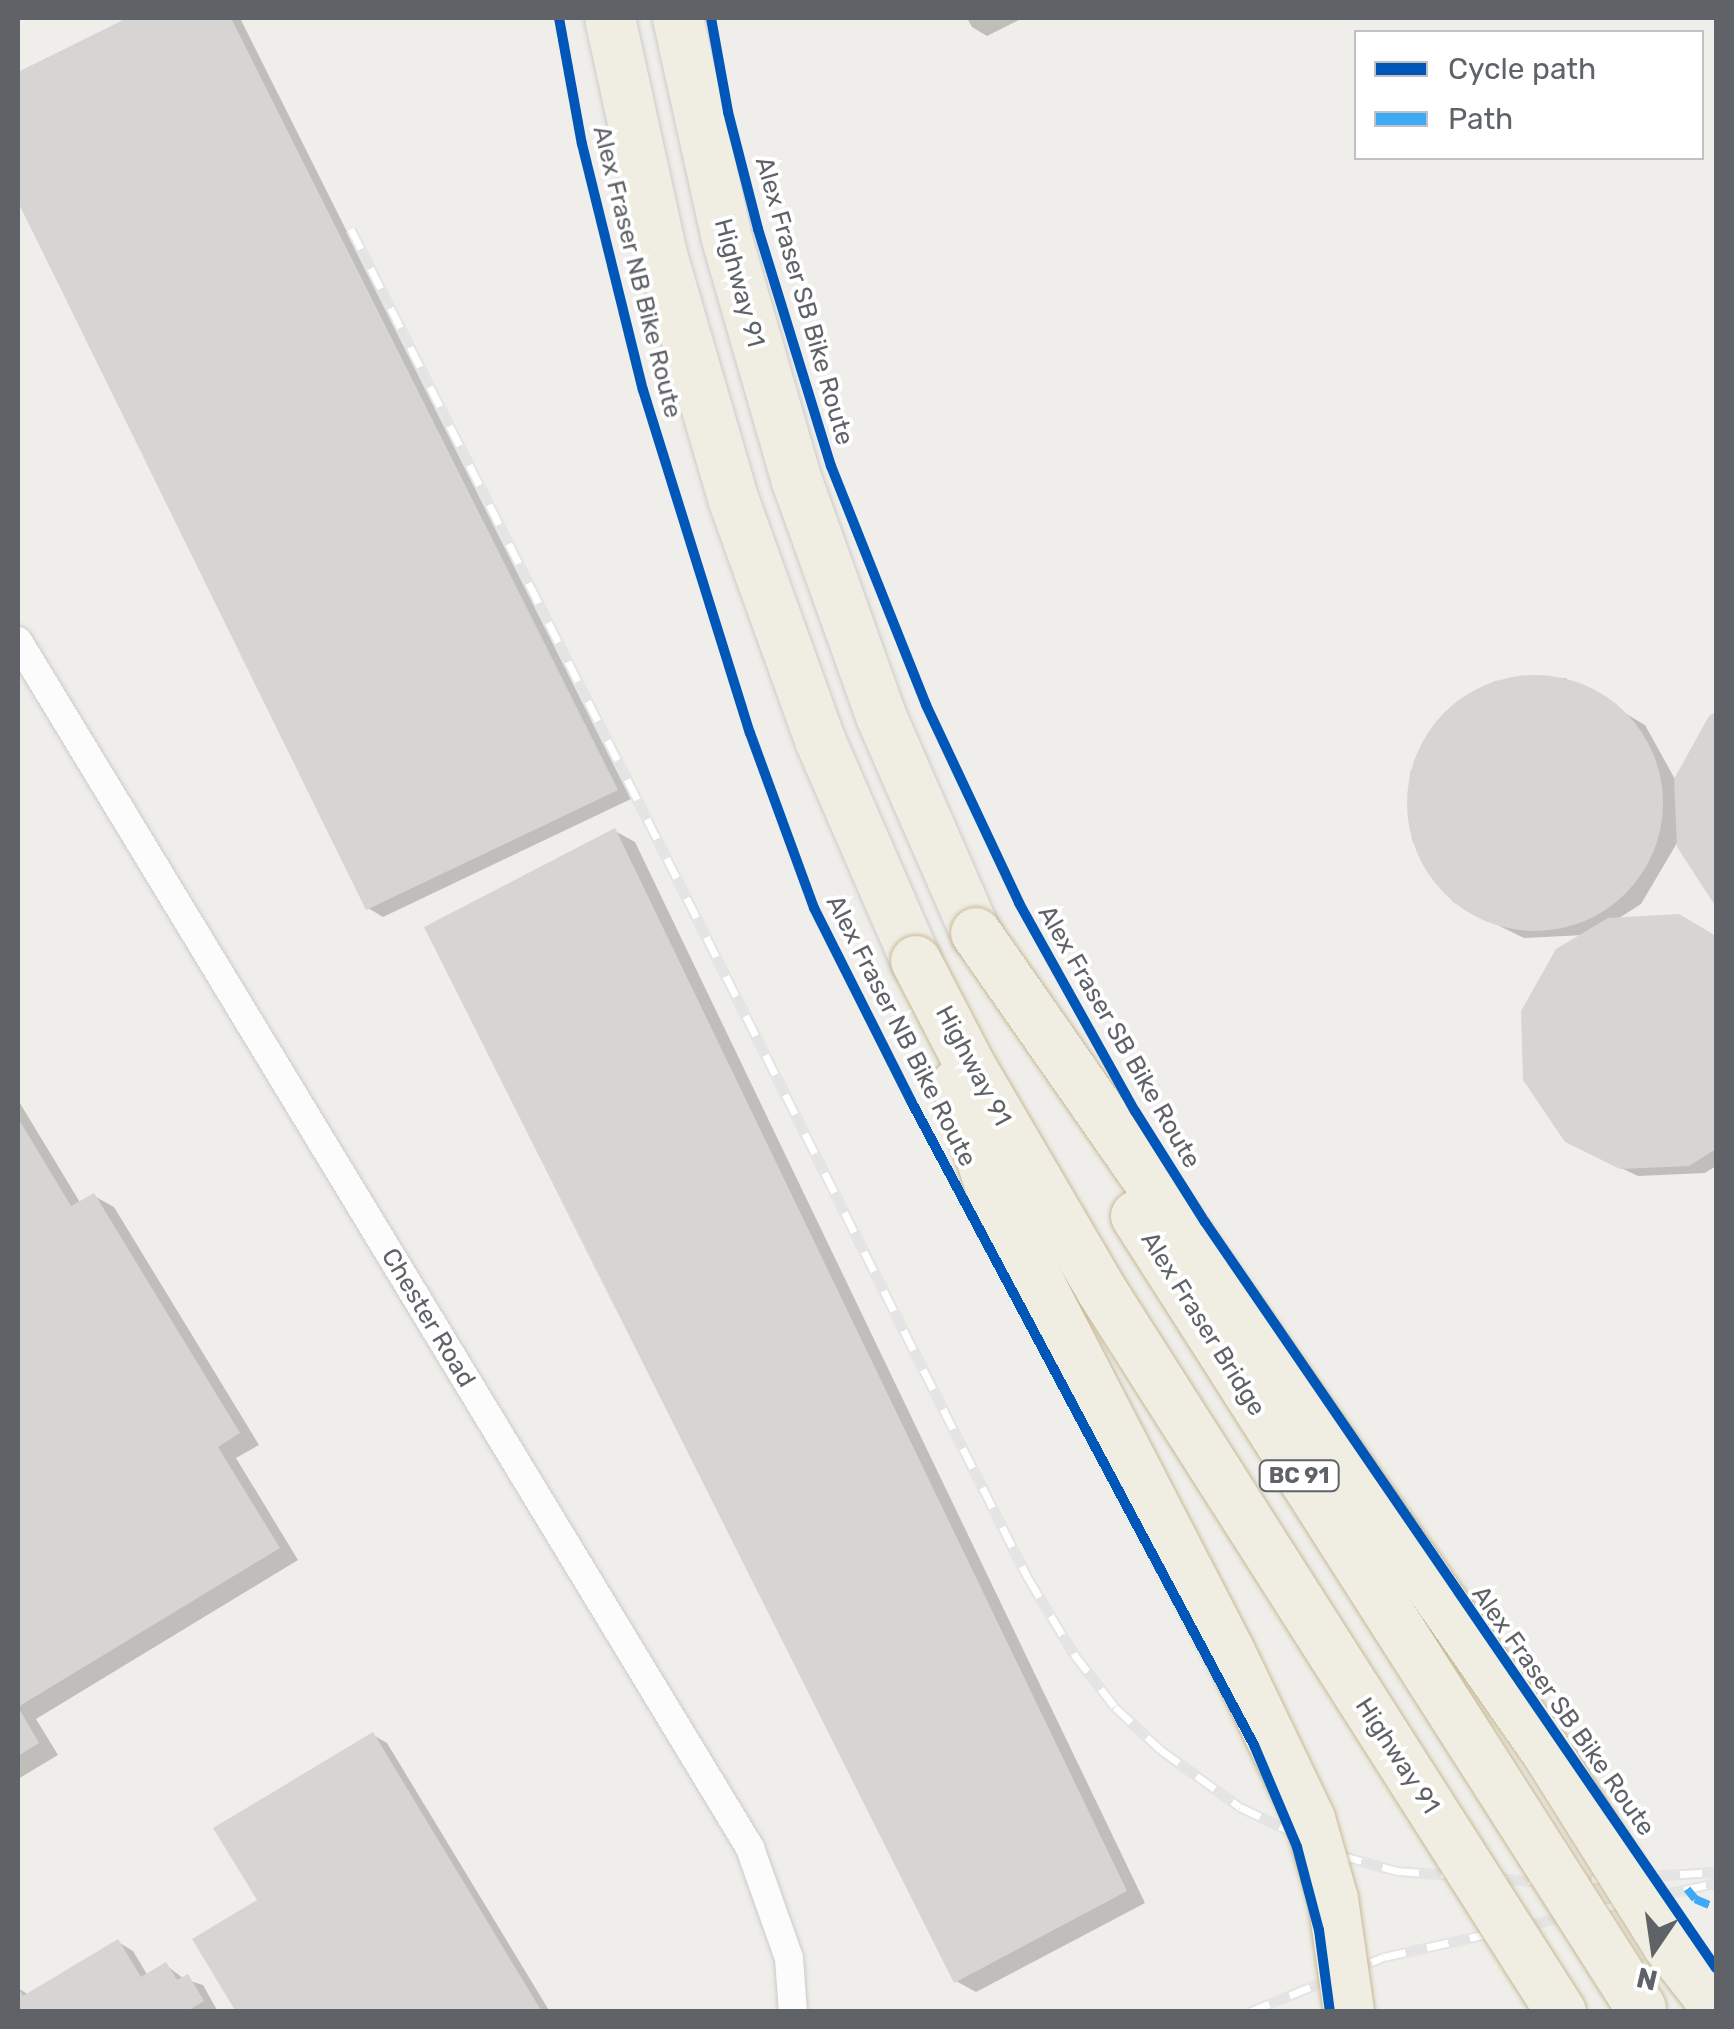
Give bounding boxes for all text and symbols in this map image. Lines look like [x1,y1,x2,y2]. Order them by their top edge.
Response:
legend [1354,30,1704,160]
text: Cycle path [1448,51,1596,87]
text: Path [1448,101,1513,137]
street label: Alex Fraser NB Bike Route [586,123,688,421]
street label: Alex Fraser SB Bike Route [748,153,860,449]
street label: Highway 91 [707,215,771,351]
street label: Alex Fraser NB Bike Route [819,890,983,1172]
street label: Alex Fraser SB Bike Route [1031,900,1207,1174]
street label: Highway 91 [929,1000,1017,1132]
street label: Alex Fraser Bridge [1134,1226,1272,1422]
street label: Chester Road [375,1243,481,1393]
road number: BC 91 [1256,1459,1342,1493]
street label: Alex Fraser SB Bike Route [1465,1580,1661,1842]
street label: Highway 91 [1348,1692,1446,1820]
north arrow [1604,1899,1704,1999]
text: N [1634,1960,1661,1997]

